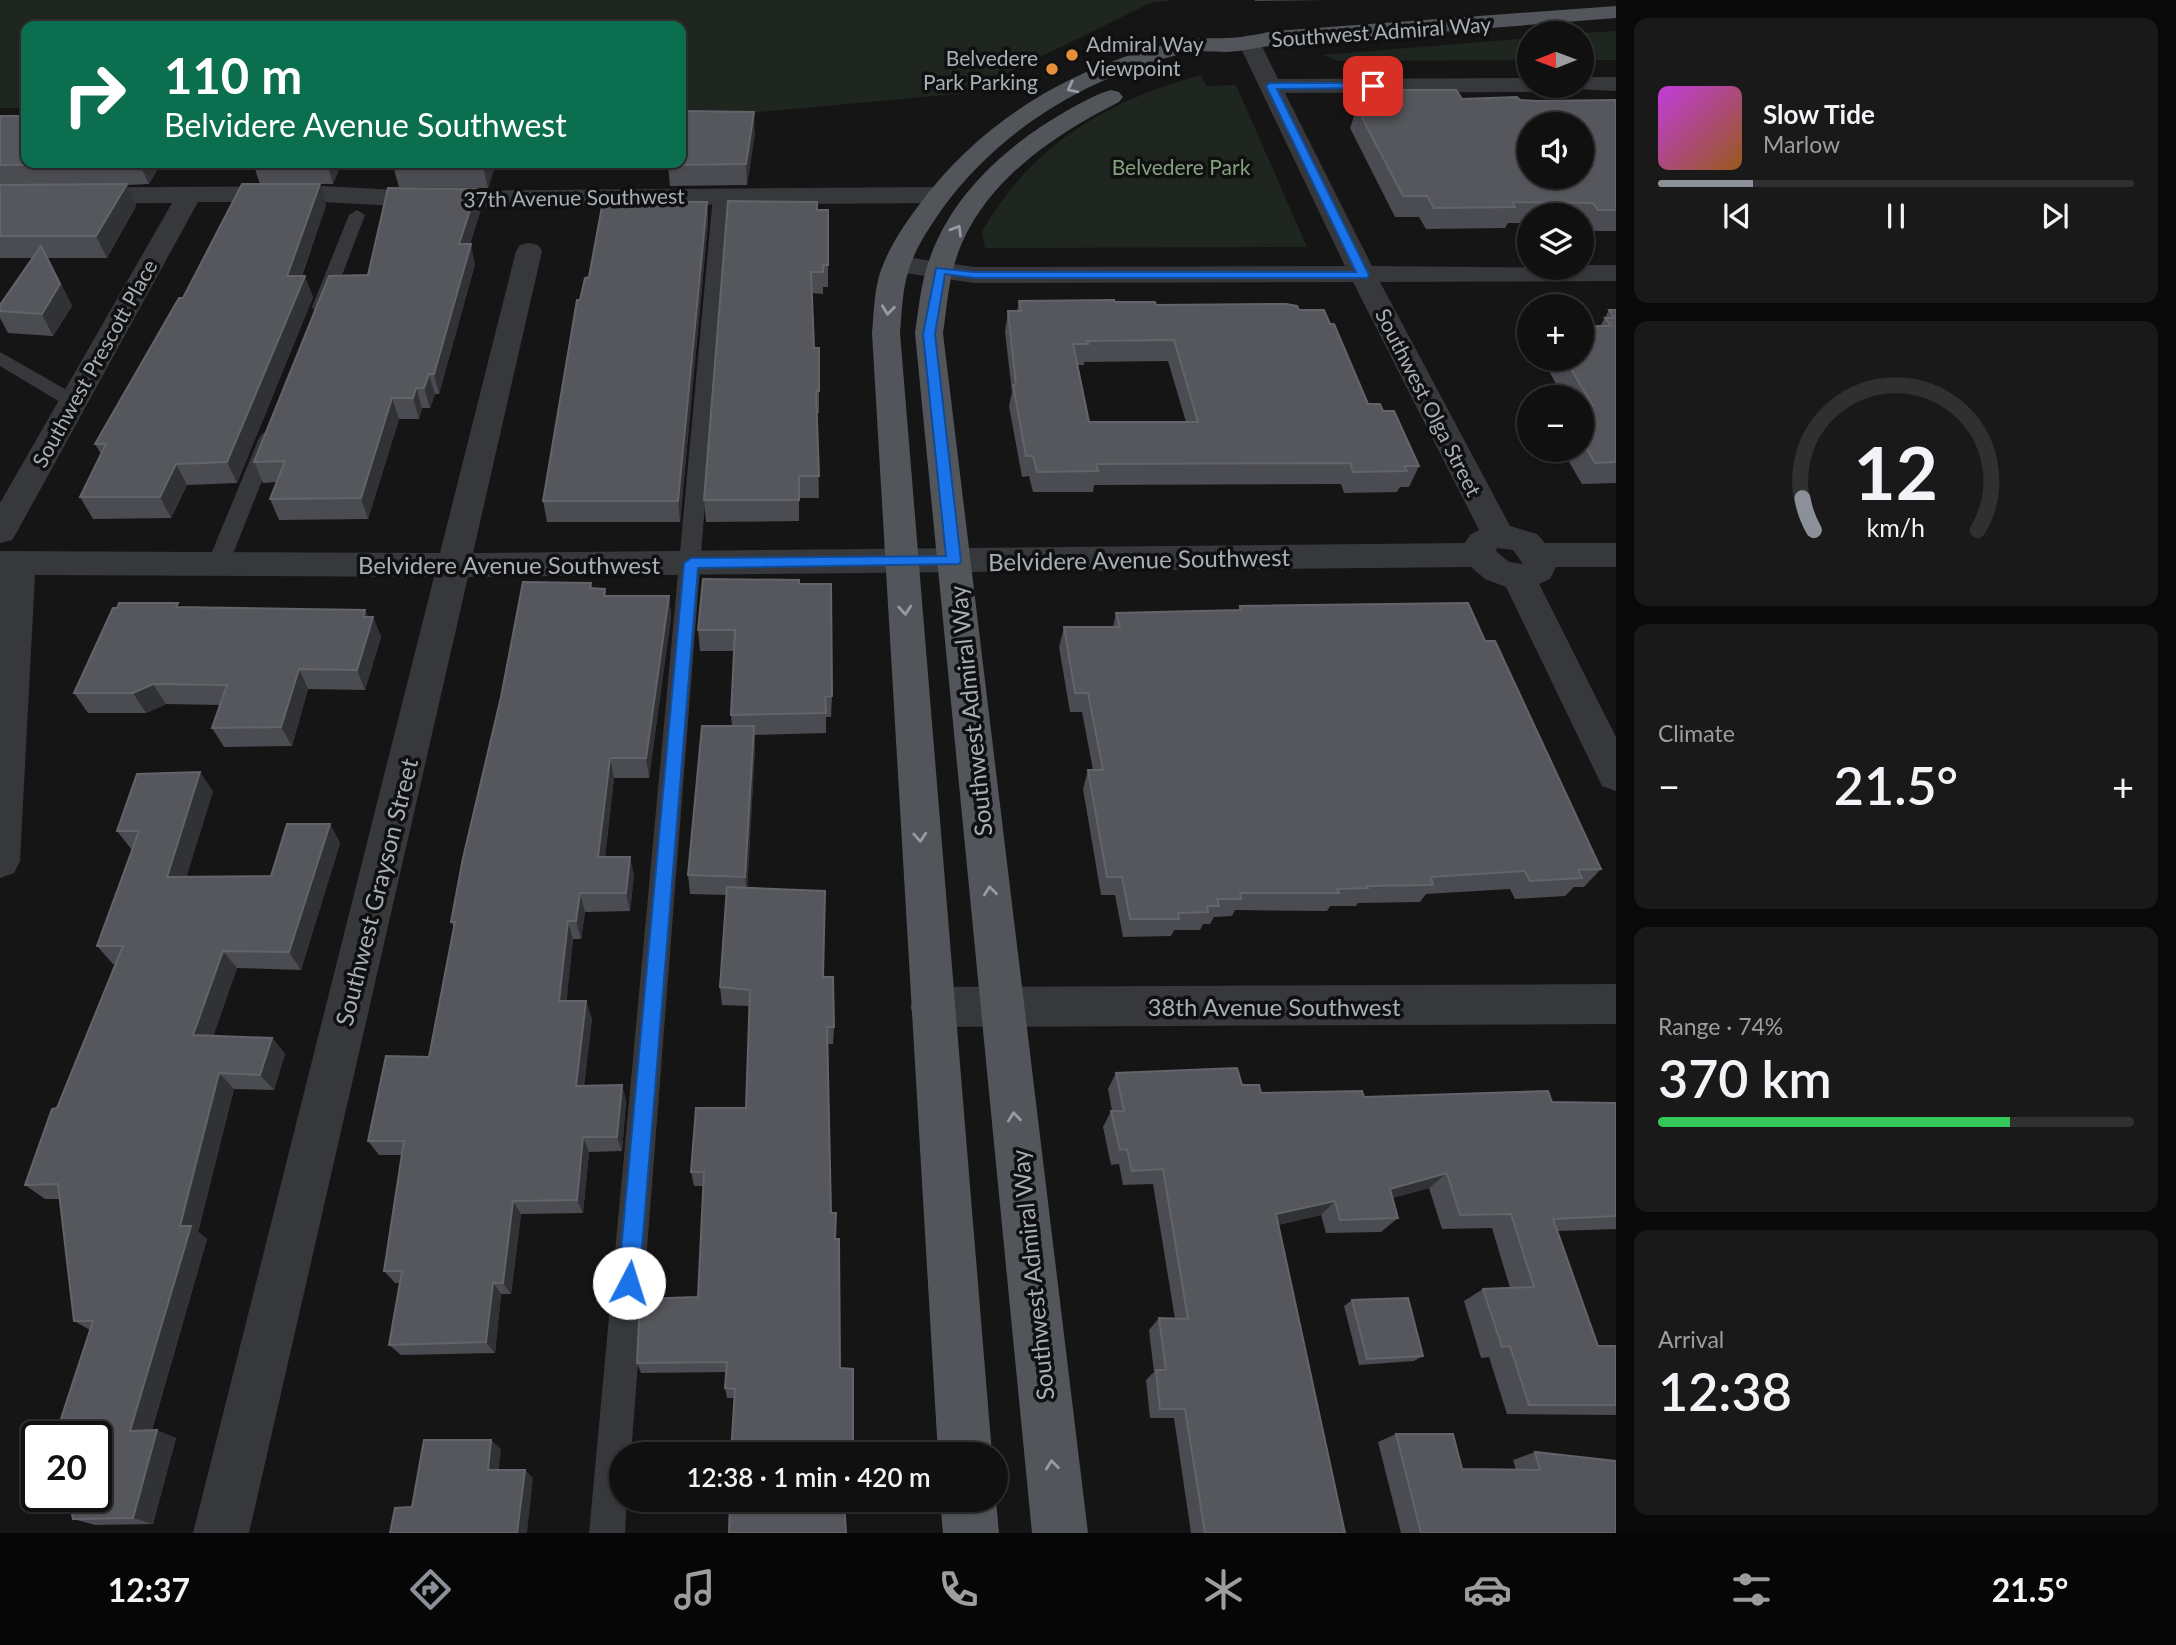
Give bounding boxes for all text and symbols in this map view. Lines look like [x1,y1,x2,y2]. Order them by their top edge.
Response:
street label: Southwest Admiral Way [1270,11,1492,51]
north arrow [1517,21,1594,98]
map controls [1517,21,1594,462]
place label: Admiral Way Viewpoint [1086,31,1204,80]
place label: Belvedere Park Parking [923,45,1038,94]
text: 110 m [164,46,302,104]
marker: Admiral Way Viewpoint [1064,47,1080,63]
icon: right [49,49,140,140]
pin [1343,56,1403,116]
marker: Belvedere Park Parking [1044,61,1060,77]
icon: arrive [1354,67,1392,105]
one-way arrow [1067,79,1079,93]
text: Slow Tide [1763,98,1875,130]
text: Belvidere Avenue Southwest [164,105,567,144]
button: sound [1517,112,1594,189]
text: Marlow [1763,130,1840,158]
park label: Belvedere Park [1112,154,1251,179]
street label: 37th Avenue Southwest [463,183,685,211]
icon: previous [1718,197,1756,235]
icon: pause [1877,197,1915,235]
icon: next [2036,197,2074,235]
button: layers [1517,203,1594,280]
one-way arrow [948,225,961,238]
street label: Southwest Prescott Place [26,255,162,471]
button: + [1517,294,1594,371]
one-way arrow [881,304,896,316]
street label: Southwest Olga Street [1371,304,1487,500]
button: − [1517,385,1594,462]
text: 12 [1854,428,1938,516]
text: km/h [1867,511,1925,541]
street label: Belvidere Avenue Southwest [988,542,1291,576]
street label: Belvidere Avenue Southwest [358,550,660,579]
street label: Southwest Admiral Way [942,584,998,838]
one-way arrow [897,605,912,616]
text: Climate [1658,719,1735,747]
text: 21.5° [1834,754,1958,816]
street label: Southwest Grayson Street [329,755,423,1029]
text: − [1658,763,1680,809]
text: + [2112,763,2134,809]
one-way arrow [912,832,927,843]
one-way arrow [983,885,998,896]
street label: 38th Avenue Southwest [1148,992,1401,1021]
text: Range · 74% [1658,1012,1783,1040]
text: 370 km [1658,1047,1832,1109]
one-way arrow [1007,1111,1022,1123]
street label: Southwest Admiral Way [1004,1148,1060,1402]
position arrow [592,1246,666,1320]
text: Arrival [1658,1325,1724,1353]
text: 12:38 [1658,1360,1792,1422]
speed limit sign: 20 [21,1421,112,1512]
one-way arrow [1045,1459,1060,1471]
text: 12:38 · 1 min · 420 m [686,1461,931,1493]
icon: directions [406,1565,455,1614]
icon: music [670,1565,719,1614]
icon: phone [934,1565,983,1614]
icon: climate [1199,1565,1248,1614]
icon: car [1463,1565,1512,1614]
icon: filters [1727,1565,1776,1614]
text: 12:37 [108,1570,190,1609]
text: 21.5° [1992,1570,2068,1609]

